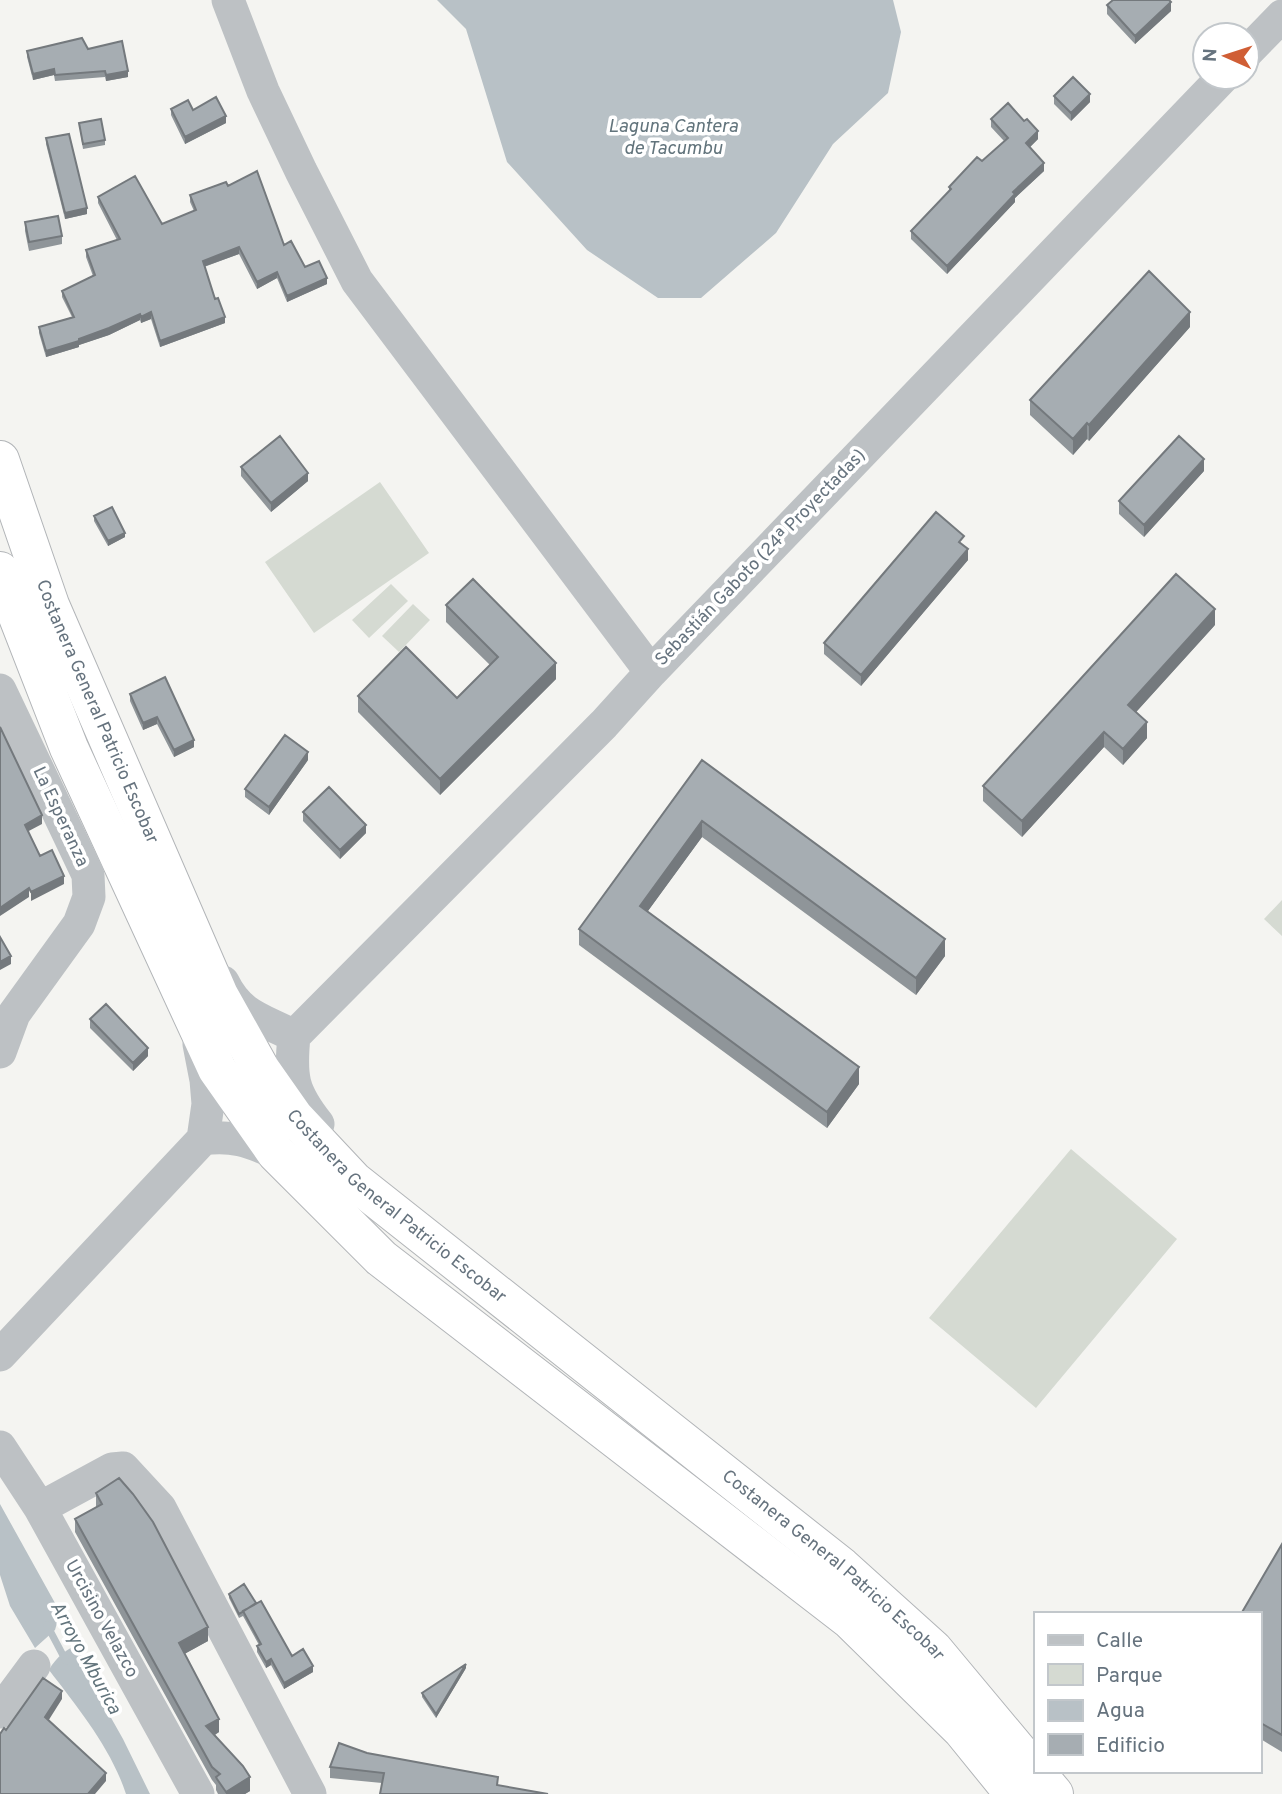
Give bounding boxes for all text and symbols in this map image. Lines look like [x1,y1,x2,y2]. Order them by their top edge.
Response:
north arrow [1191,21,1261,91]
text: N [1199,48,1223,63]
water label: Laguna Cantera de Tacumbu [608,115,738,161]
street label: Sebastián Gaboto (24ª Proyectadas) [651,445,871,671]
street label: Costanera General Patricio Escobar [31,577,164,847]
street label: La Esperanza [27,763,93,871]
street label: Costanera General Patricio Escobar [281,1105,511,1309]
street label: Costanera General Patricio Escobar [717,1465,950,1666]
street label: Urcisino Velazco [59,1556,143,1682]
water label: Arroyo Mburica [44,1597,126,1719]
legend [1034,1612,1261,1773]
text: Calle [1096,1628,1143,1655]
text: Parque [1096,1663,1163,1690]
text: Agua [1096,1698,1145,1725]
text: Edificio [1096,1733,1165,1760]

